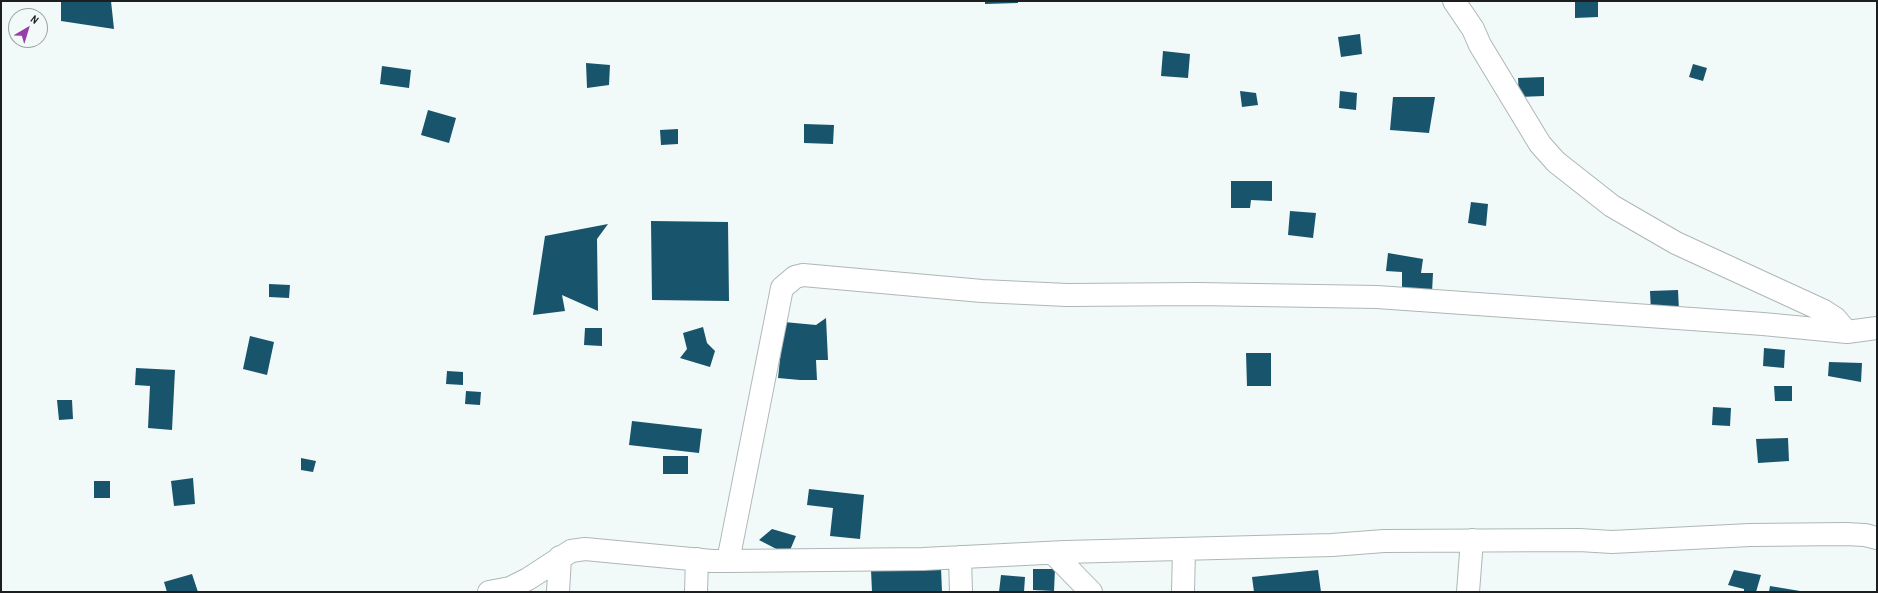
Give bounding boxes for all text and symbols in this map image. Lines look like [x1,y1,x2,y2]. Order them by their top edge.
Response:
north arrow [8,8,48,48]
text: N [28,12,42,27]

